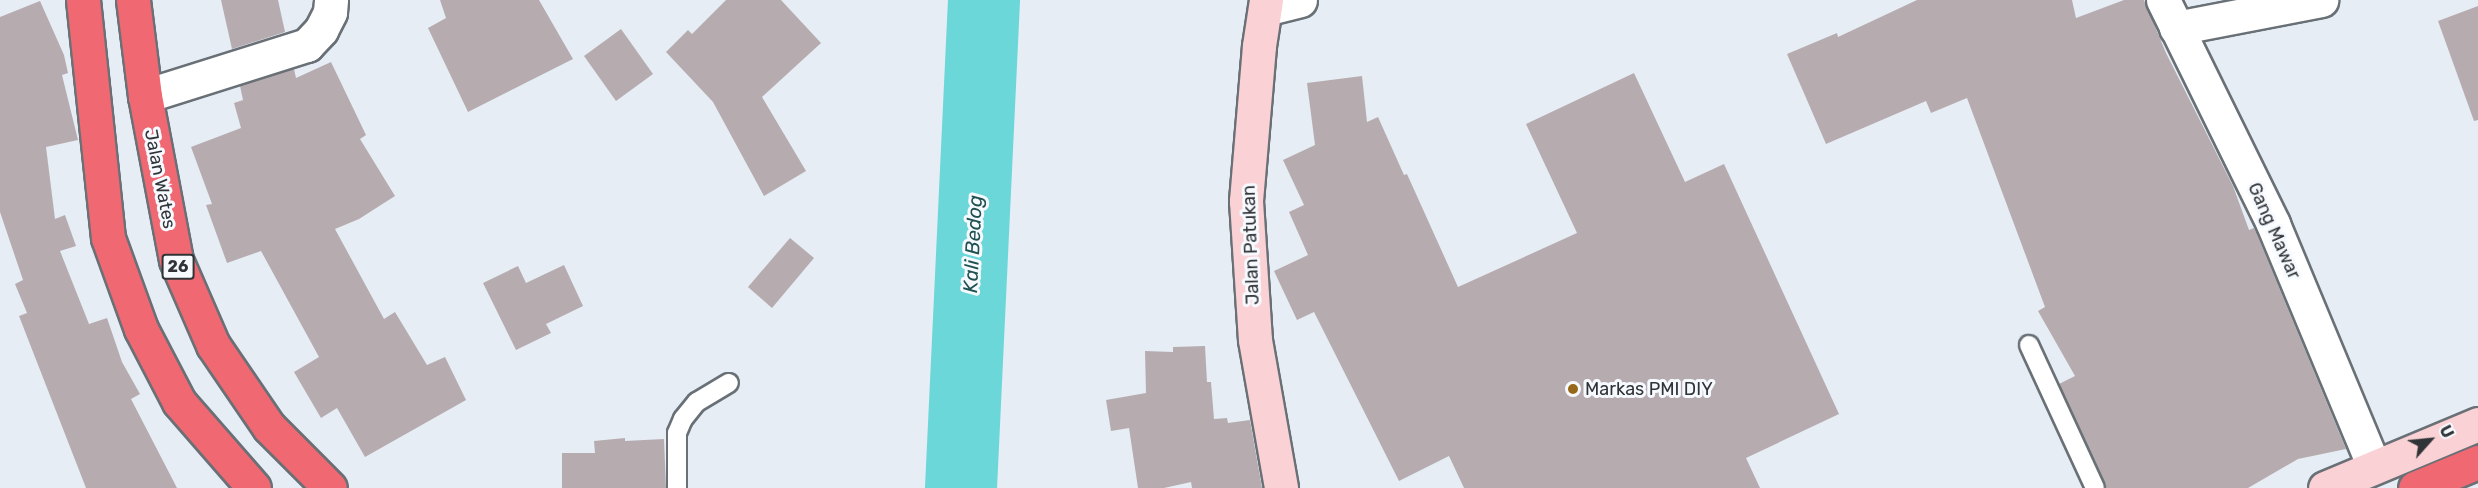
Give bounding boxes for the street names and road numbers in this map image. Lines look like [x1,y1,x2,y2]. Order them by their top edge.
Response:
street label: Jalan Wates [140,127,180,231]
street label: Gang Mawar [2243,179,2305,283]
street label: Jalan Patukan [1238,185,1264,305]
road number: 26 [162,254,195,280]

